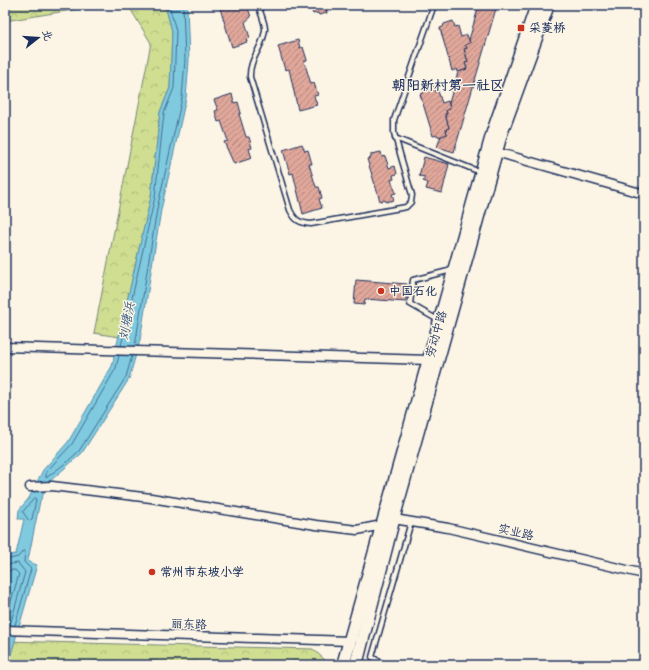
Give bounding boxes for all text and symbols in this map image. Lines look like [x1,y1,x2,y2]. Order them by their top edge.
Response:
north arrow [18,18,58,58]
place label: 采菱桥 [529,21,566,36]
marker: 采菱桥 [516,23,526,33]
text: 北 [39,28,55,42]
district label: 朝阳新村第一社区 [392,77,504,94]
place label: 中国石化 [389,284,437,299]
marker: 中国石化 [376,286,386,296]
water label: 刘塘浜 [116,300,138,342]
street label: 劳动中路 [423,309,450,359]
street label: 实业路 [497,521,535,544]
place label: 常州市东坡小学 [160,565,244,580]
marker: 常州市东坡小学 [147,567,157,577]
street label: 丽东路 [171,616,207,633]

